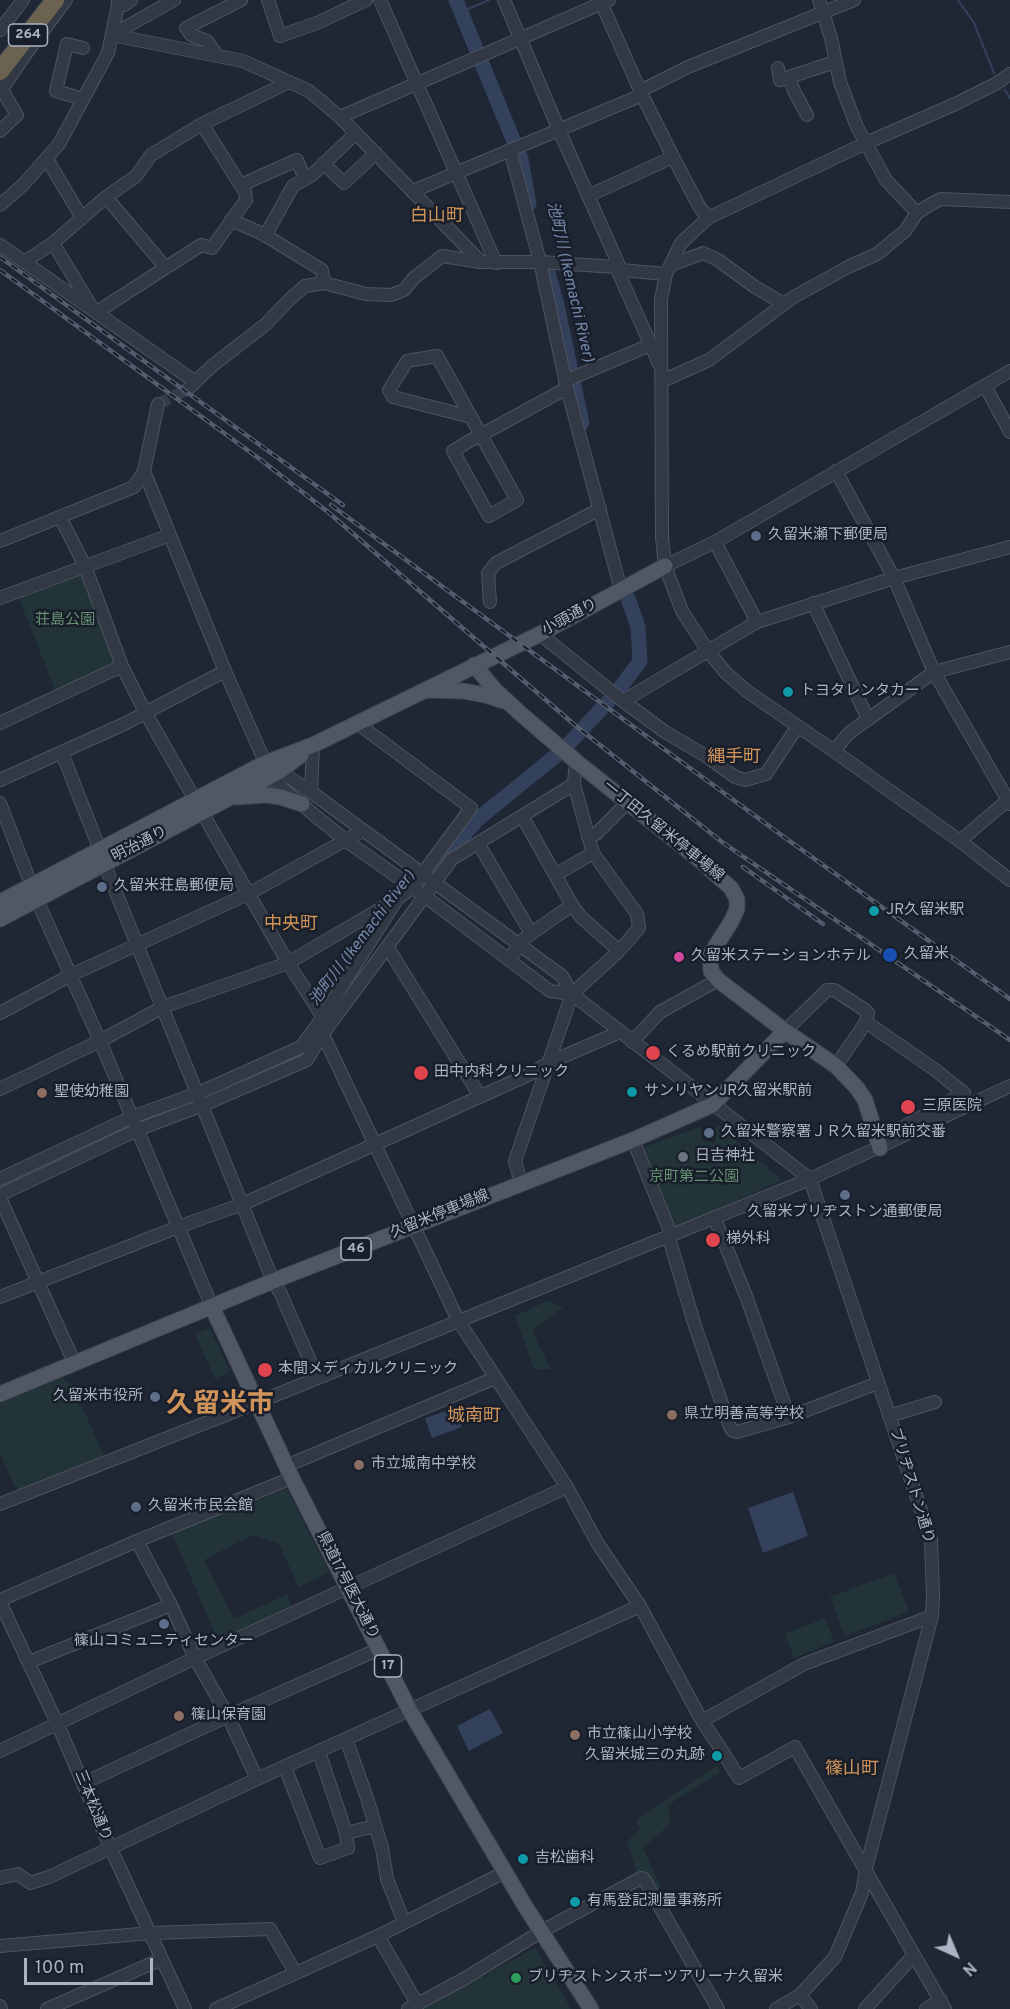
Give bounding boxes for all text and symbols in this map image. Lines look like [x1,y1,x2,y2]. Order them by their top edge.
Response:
road number: 264 [9,24,48,46]
water label: 池町川 (Ikemachi River) [541,200,597,364]
district label: 白山町 [410,206,464,228]
place label: 久留米瀬下郵便局 [768,527,888,545]
marker: 久留米瀬下郵便局 [749,529,763,543]
street label: 小頭通り [539,596,601,640]
park label: 荘島公園 [35,612,95,630]
place label: トヨタレンタカー [800,683,920,701]
marker: トヨタレンタカー [781,685,795,699]
district label: 縄手町 [707,747,761,769]
street label: 一丁田久留米停車場線 [599,778,727,886]
street label: 明治通り [109,823,171,867]
water label: 池町川 (Ikemachi River) [306,868,420,1010]
place label: 久留米荘島郵便局 [114,878,234,896]
marker: 久留米荘島郵便局 [95,880,109,894]
place label: JR久留米駅 [886,902,964,920]
marker: JR久留米駅 [867,904,881,918]
district label: 中央町 [264,914,318,936]
marker: 久留米 [881,946,899,964]
place label: 久留米 [904,946,949,964]
place label: 久留米ステーションホテル [691,948,871,966]
marker: 久留米ステーションホテル [672,950,686,964]
marker: くるめ駅前クリニック [644,1044,662,1062]
place label: くるめ駅前クリニック [666,1044,816,1062]
marker: 田中内科クリニック [412,1064,430,1082]
place label: 田中内科クリニック [434,1064,569,1082]
place label: サンリヤンJR久留米駅前 [644,1083,812,1101]
place label: 聖使幼稚園 [54,1084,129,1102]
marker: サンリヤンJR久留米駅前 [625,1085,639,1099]
marker: 聖使幼稚園 [35,1086,49,1100]
marker: 三原医院 [899,1098,917,1116]
place label: 三原医院 [922,1098,982,1116]
place label: 久留米警察署ＪＲ久留米駅前交番 [721,1124,946,1142]
marker: 久留米警察署ＪＲ久留米駅前交番 [702,1126,716,1140]
place label: 日吉神社 [695,1148,755,1166]
marker: 日吉神社 [676,1150,690,1164]
park label: 京町第二公園 [649,1169,739,1187]
street label: 久留米停車場線 [388,1187,492,1243]
marker: 久留米ブリヂストン通郵便局 [838,1188,852,1202]
place label: 久留米ブリヂストン通郵便局 [748,1204,942,1222]
marker: 梯外科 [704,1231,722,1249]
place label: 梯外科 [726,1231,771,1249]
road number: 46 [341,1238,371,1260]
marker: 本間メディカルクリニック [256,1361,274,1379]
place label: 本間メディカルクリニック [278,1361,458,1379]
place label: 久留米市役所 [53,1388,143,1406]
marker: 久留米市役所 [148,1390,162,1404]
district label: 久留米市 [166,1391,274,1423]
district label: 城南町 [447,1406,501,1428]
place label: 県立明善高等学校 [684,1406,804,1424]
marker: 県立明善高等学校 [665,1408,679,1422]
street label: ブリヂストン通り [885,1426,937,1546]
place label: 市立城南中学校 [371,1456,476,1474]
marker: 市立城南中学校 [352,1458,366,1472]
place label: 久留米市民会館 [148,1498,253,1516]
marker: 久留米市民会館 [129,1500,143,1514]
street label: 県道17号医大通り [312,1529,382,1643]
marker: 篠山コミュニティセンター [157,1617,171,1631]
place label: 篠山コミュニティセンター [74,1633,254,1651]
road number: 17 [374,1655,402,1677]
place label: 篠山保育園 [191,1707,266,1725]
marker: 篠山保育園 [172,1709,186,1723]
place label: 市立篠山小学校 [587,1726,692,1744]
marker: 市立篠山小学校 [568,1728,582,1742]
place label: 久留米城三の丸跡 [585,1747,705,1765]
marker: 久留米城三の丸跡 [710,1749,724,1763]
district label: 篠山町 [825,1759,879,1781]
street label: 三本松通り [70,1768,114,1844]
place label: 吉松歯科 [535,1850,595,1868]
marker: 吉松歯科 [516,1852,530,1866]
place label: 有馬登記測量事務所 [587,1893,722,1911]
marker: 有馬登記測量事務所 [568,1895,582,1909]
north arrow [926,1925,986,1985]
scale bar [27,1946,156,1984]
text: 100 m [35,1957,84,1980]
text: N [957,1957,980,1979]
place label: ブリヂストンスポーツアリーナ久留米 [528,1969,783,1987]
marker: ブリヂストンスポーツアリーナ久留米 [509,1971,523,1985]

